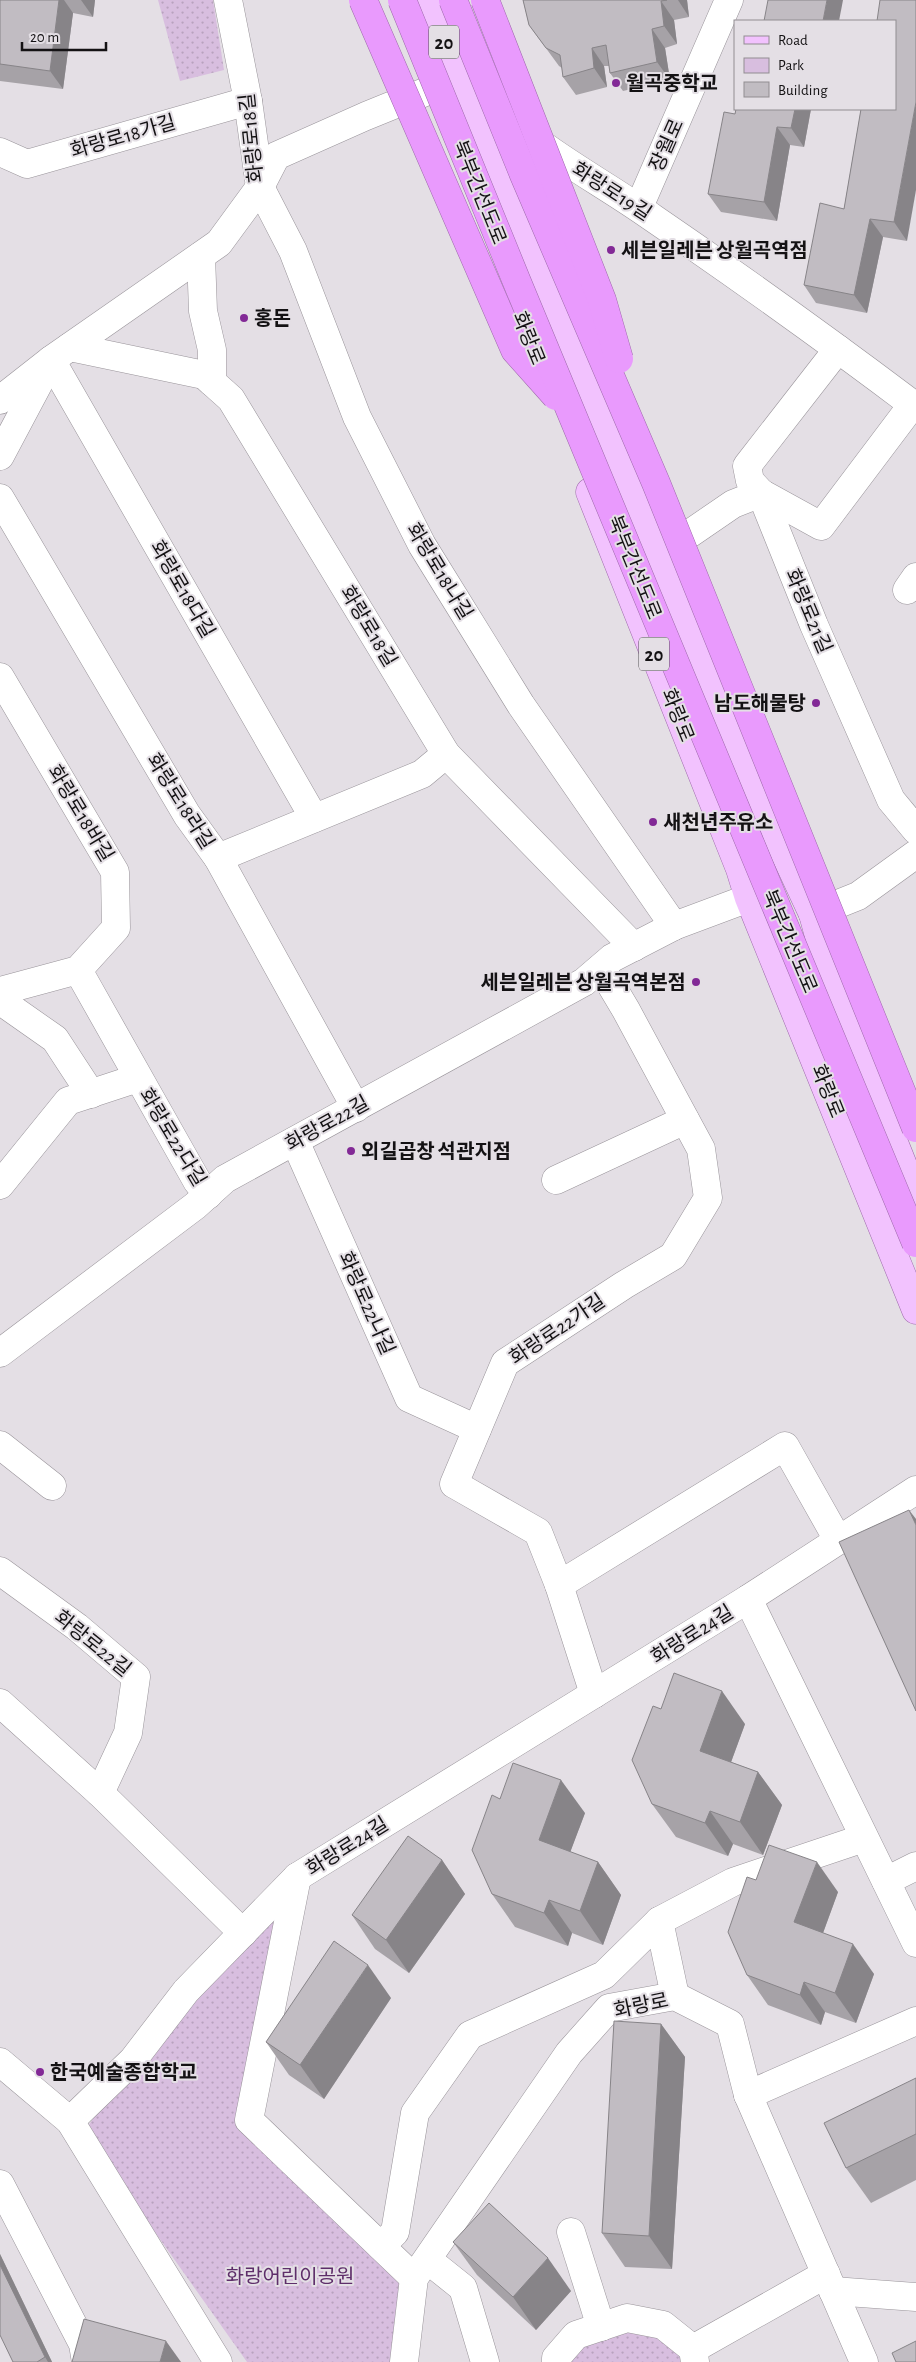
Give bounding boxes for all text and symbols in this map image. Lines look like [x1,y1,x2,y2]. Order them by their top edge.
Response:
scale bar [22,20,106,52]
legend [734,20,896,110]
road number: 20 [429,26,459,58]
text: 20 m [30,30,59,45]
text: Road [778,33,808,48]
text: Park [778,58,804,73]
place label: 월곡중학교 [626,73,718,94]
marker: 월곡중학교 [610,77,622,89]
text: Building [778,83,828,98]
street label: 화랑로18길 [236,92,267,184]
street label: 화랑로18가길 [68,111,178,162]
street label: 장월로 [646,116,687,175]
street label: 북부간선도로 [449,137,510,247]
street label: 화랑로19길 [568,158,655,225]
place label: 세븐일레븐 상월곡역점 [621,240,808,261]
marker: 세븐일레븐 상월곡역점 [605,244,617,256]
place label: 홍돈 [254,308,291,329]
street label: 화랑로 [508,309,549,368]
marker: 홍돈 [238,312,250,324]
street label: 북부간선도로 [604,512,665,622]
street label: 화랑로18나길 [403,519,476,623]
street label: 화랑로18다길 [146,537,219,641]
street label: 화랑로21길 [781,566,836,657]
street label: 화랑로18길 [336,582,401,670]
road number: 20 [639,638,669,671]
street label: 화랑로 [657,686,698,745]
place label: 남도해물탕 [714,693,806,714]
marker: 남도해물탕 [810,697,822,709]
street label: 화랑로18라길 [143,750,218,853]
street label: 화랑로18바길 [44,761,117,865]
place label: 새천년주유소 [663,812,773,833]
marker: 새천년주유소 [647,816,659,828]
street label: 북부간선도로 [758,886,821,996]
place label: 세븐일레븐 상월곡역본점 [481,972,686,993]
marker: 세븐일레븐 상월곡역본점 [690,976,702,988]
street label: 화랑로 [807,1062,848,1121]
street label: 화랑로22다길 [135,1085,210,1190]
street label: 화랑로22길 [282,1092,372,1155]
place label: 외길곱창 석관지점 [361,1141,511,1162]
marker: 외길곱창 석관지점 [345,1145,357,1157]
street label: 화랑로22나길 [335,1249,399,1358]
street label: 화랑로22가길 [506,1290,609,1369]
street label: 화랑로24길 [648,1601,737,1668]
street label: 화랑로22길 [50,1606,135,1680]
street label: 화랑로24길 [303,1813,392,1880]
street label: 화랑로 [612,1989,670,2021]
place label: 한국예술종합학교 [50,2062,197,2083]
marker: 한국예술종합학교 [34,2066,46,2078]
park label: 화랑어린이공원 [226,2266,354,2287]

